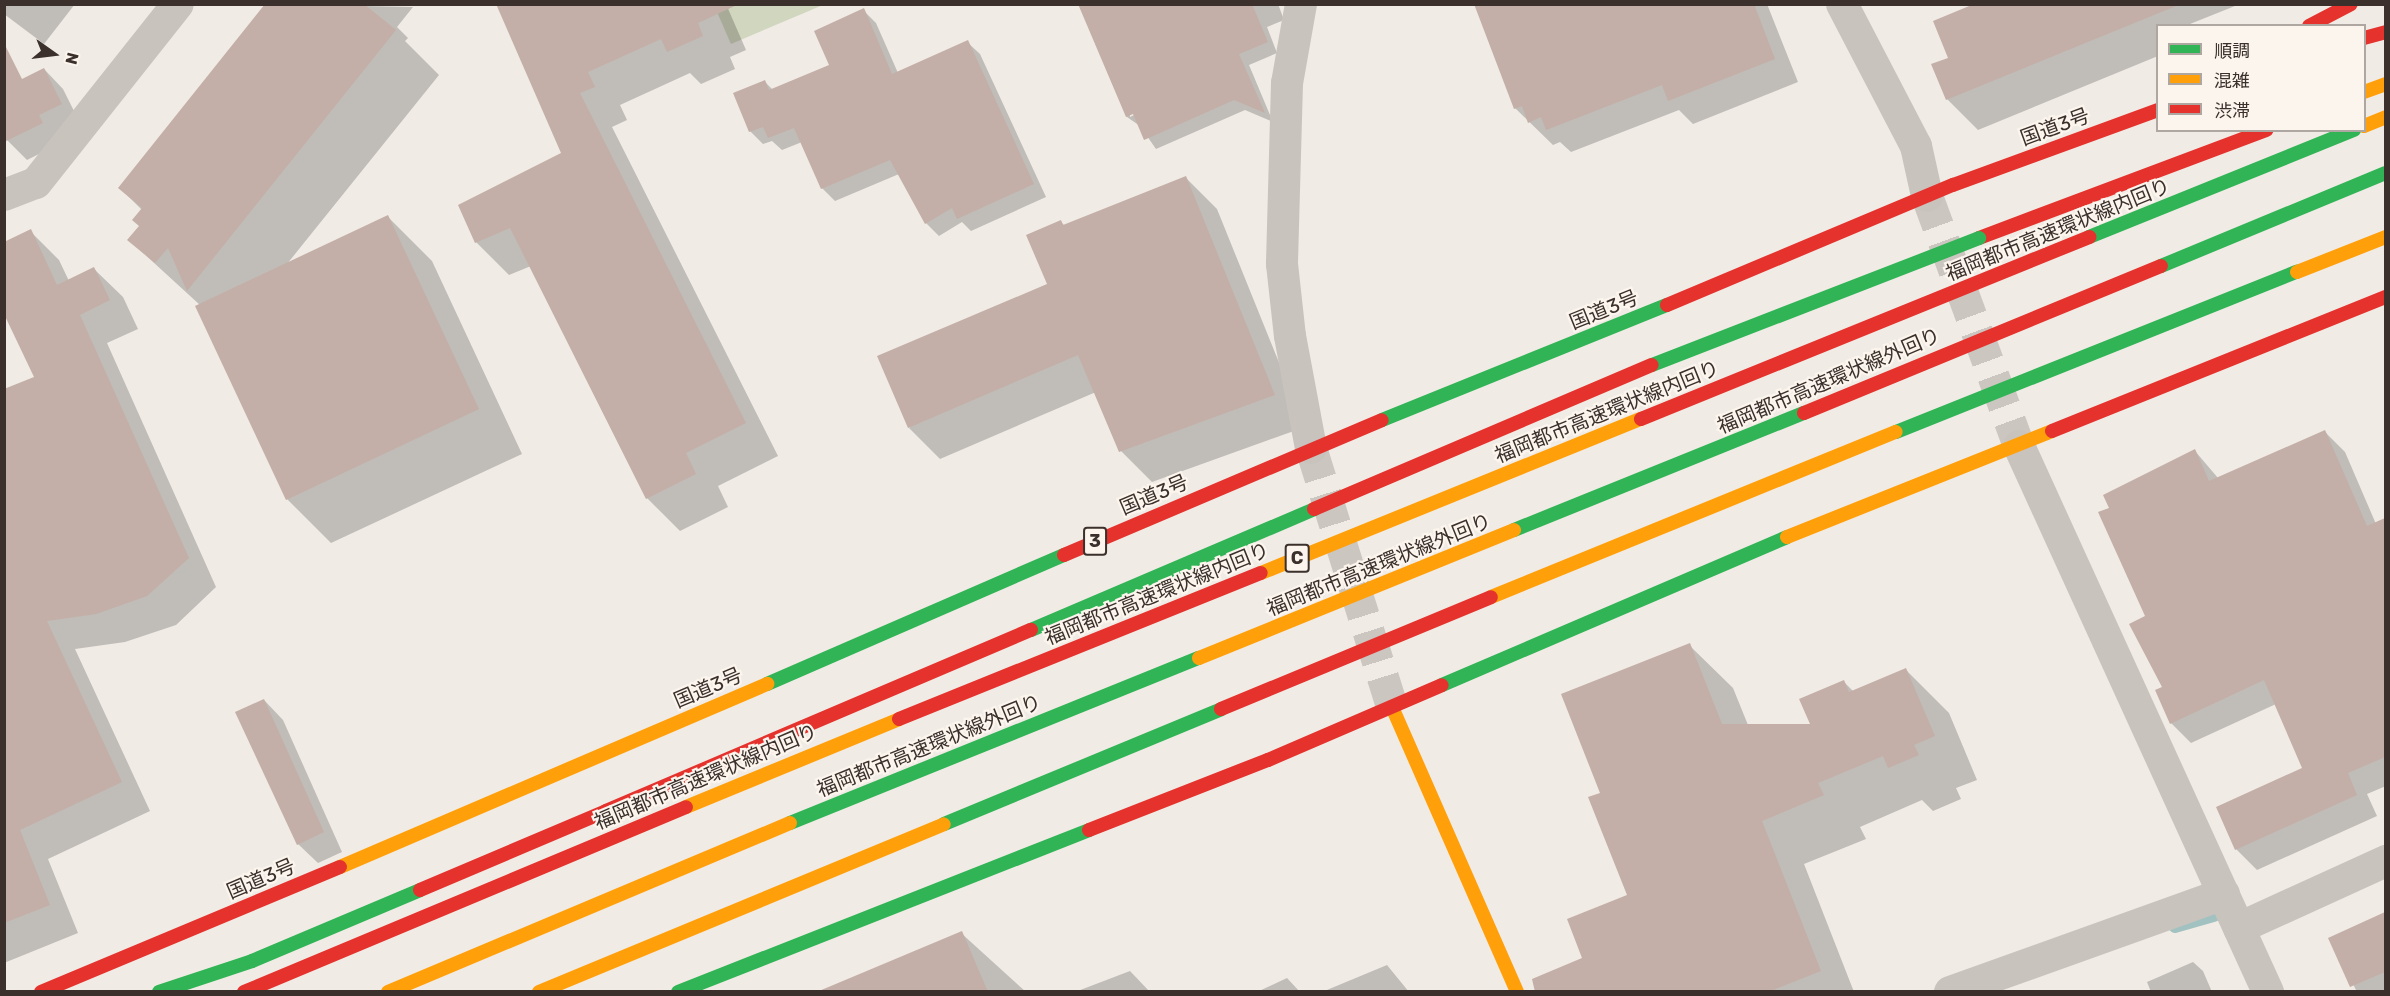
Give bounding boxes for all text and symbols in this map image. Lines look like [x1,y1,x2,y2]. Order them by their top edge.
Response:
north arrow [24,24,84,84]
legend [2156,24,2366,132]
text: 順調 [2214,40,2250,62]
text: N [61,51,83,66]
text: 混雑 [2214,70,2250,92]
text: 渋滞 [2214,100,2250,122]
street label: 国道3号 [2017,103,2093,151]
street label: 福岡都市高速環状線内回り [1942,174,2174,286]
street label: 国道3号 [1566,285,1642,335]
street label: 福岡都市高速環状線外回り [1714,323,1944,439]
street label: 福岡都市高速環状線内回り [1491,356,1723,468]
street label: 国道3号 [1116,470,1192,520]
street label: 福岡都市高速環状線外回り [1263,509,1495,621]
road number: 3 [1083,526,1107,556]
street label: 福岡都市高速環状線内回り [1041,538,1273,650]
road number: C [1284,543,1310,573]
street label: 国道3号 [670,663,746,713]
street label: 福岡都市高速環状線外回り [813,690,1045,802]
street label: 福岡都市高速環状線内回り [591,719,821,835]
street label: 国道3号 [223,854,299,904]

